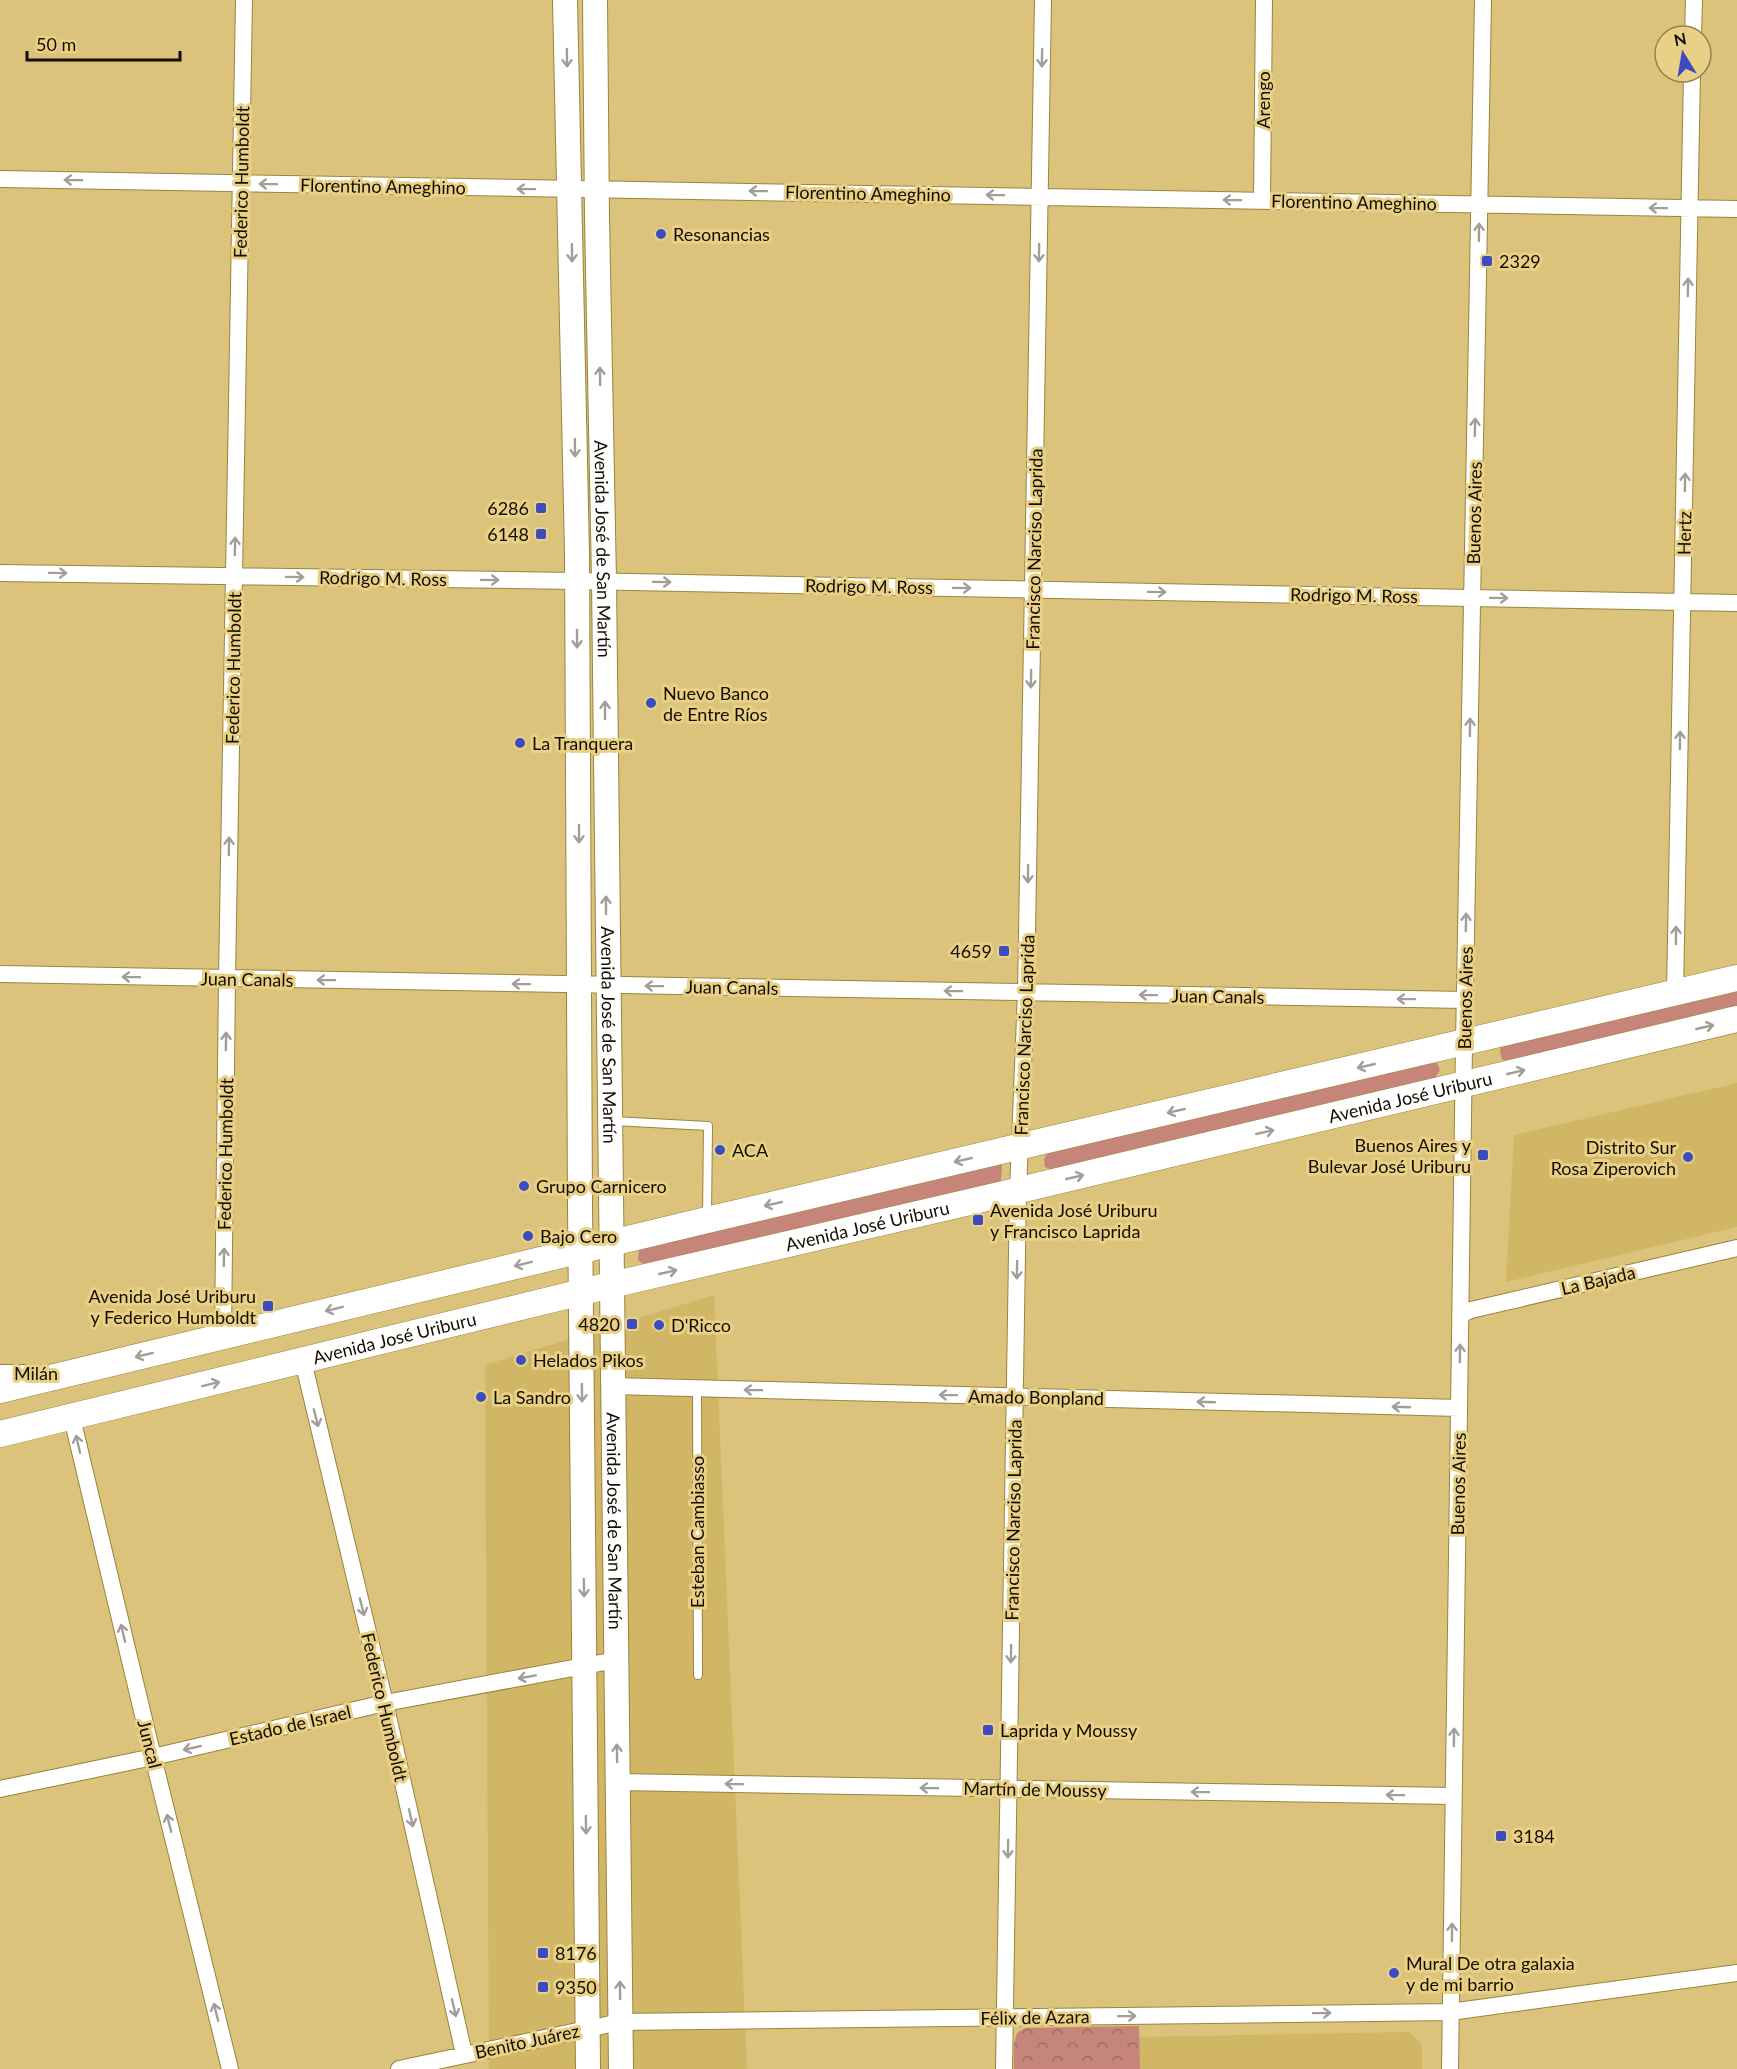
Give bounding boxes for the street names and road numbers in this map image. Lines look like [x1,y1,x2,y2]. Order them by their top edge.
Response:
street label: Arengo [1252,71,1274,129]
street label: Federico Humboldt [229,105,253,258]
street label: Florentino Ameghino [300,174,466,198]
street label: Florentino Ameghino [785,181,951,205]
street label: Florentino Ameghino [1271,190,1437,214]
street label: Avenida José de San Martín [590,440,616,658]
street label: Francisco Narciso Laprida [1021,448,1047,650]
street label: Buenos Aires [1462,461,1486,565]
street label: Hertz [1673,511,1695,555]
street label: Rodrigo M. Ross [319,566,447,590]
street label: Rodrigo M. Ross [805,574,933,598]
street label: Rodrigo M. Ross [1290,583,1418,607]
street label: Federico Humboldt [221,591,245,744]
street label: Avenida José de San Martín [597,926,621,1144]
street label: Francisco Narciso Laprida [1009,934,1039,1136]
street label: Buenos Aires [1453,946,1477,1050]
street label: Juan Canals [200,967,294,991]
street label: Juan Canals [685,975,779,999]
street label: Juan Canals [1171,984,1265,1008]
street label: Avenida José Uriburu [1326,1067,1494,1127]
street label: Federico Humboldt [213,1077,237,1230]
street label: Avenida José Uriburu [783,1196,951,1255]
street label: La Bajada [1559,1261,1637,1299]
street label: Avenida José Uriburu [310,1307,478,1368]
street label: Milán [14,1362,58,1384]
street label: Amado Bonpland [968,1385,1104,1409]
street label: Avenida José de San Martín [602,1412,627,1630]
street label: Francisco Narciso Laprida [1000,1419,1026,1621]
street label: Buenos Aires [1446,1432,1470,1536]
street label: Esteban Cambiasso [686,1456,708,1608]
street label: Federico Humboldt [357,1630,413,1784]
street label: Estado de Israel [227,1700,353,1750]
street label: Juncal [133,1717,167,1771]
street label: Martín de Moussy [963,1777,1108,1801]
street label: Félix de Azara [980,2005,1090,2029]
street label: Benito Juárez [473,2019,581,2063]

